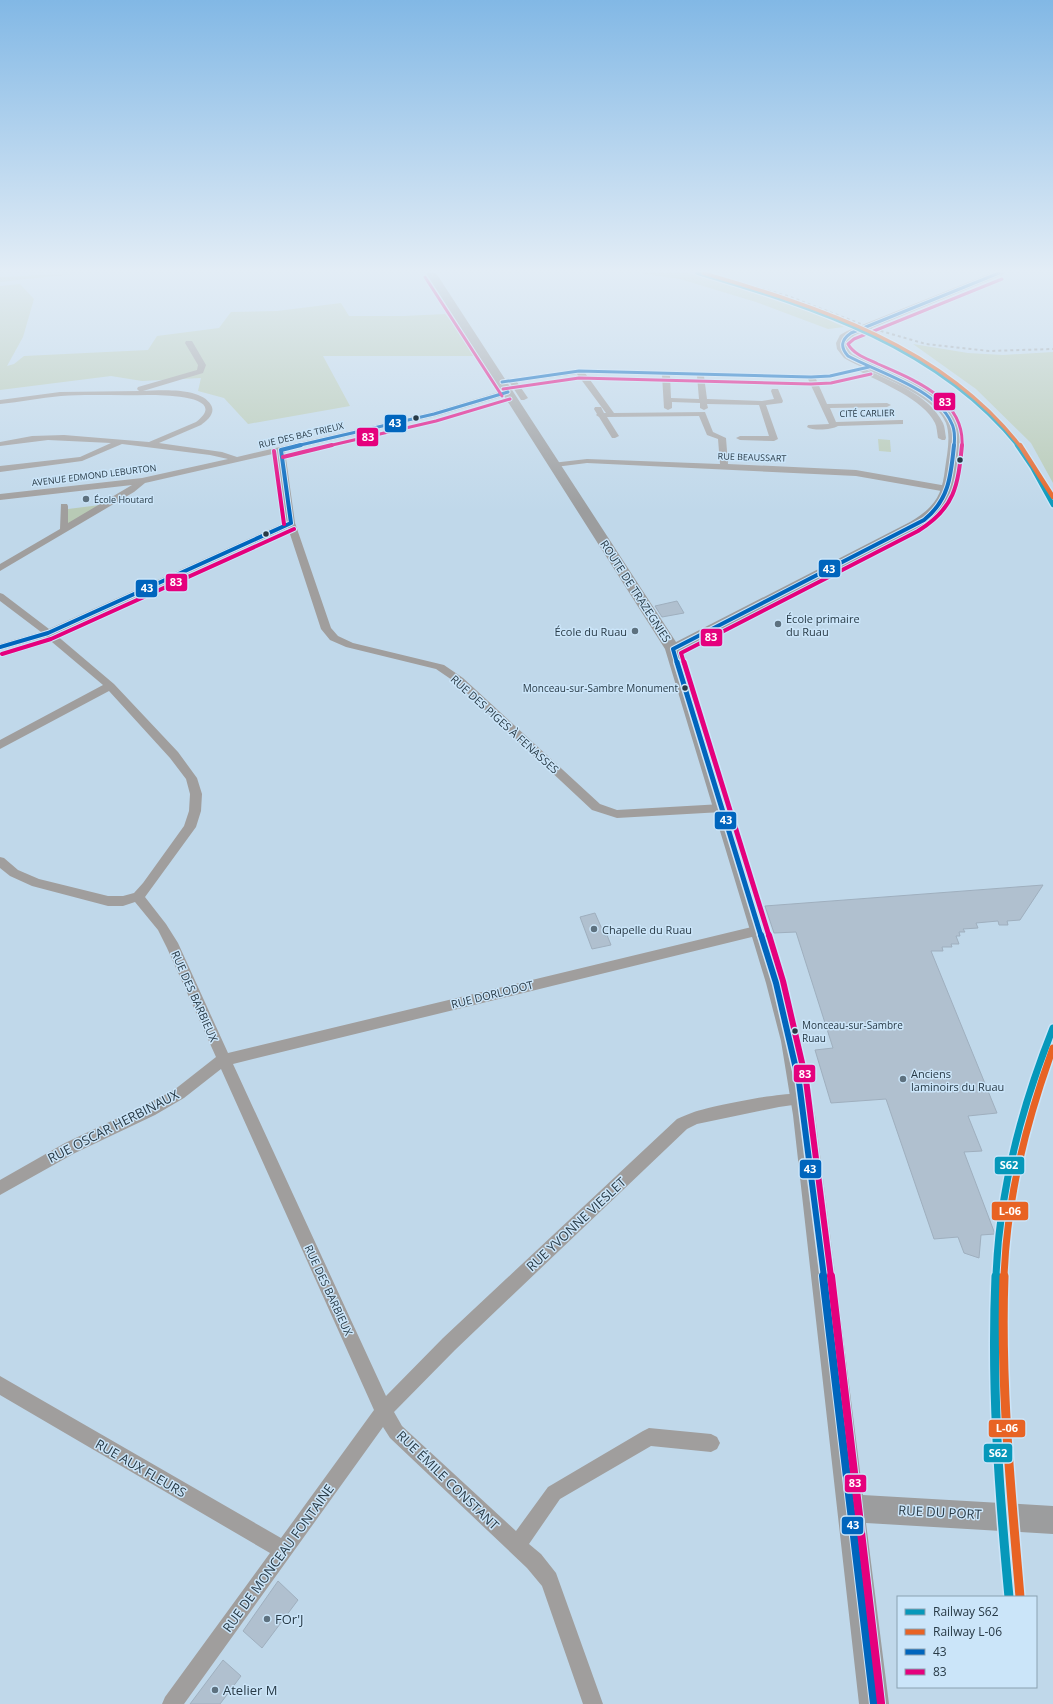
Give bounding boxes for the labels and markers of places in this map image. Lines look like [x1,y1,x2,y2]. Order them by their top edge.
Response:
unlabelled marker [411,413,421,423]
unlabelled marker [955,455,965,465]
place label: École Houtard [94,493,153,506]
marker: École Houtard [81,494,91,504]
unlabelled marker [261,529,271,539]
place label: École primaire du Ruau [786,611,860,639]
marker: École primaire du Ruau [773,619,783,629]
place label: École du Ruau [554,624,627,639]
marker: École du Ruau [630,626,640,636]
place label: Monceau-sur-Sambre Monument [523,681,678,695]
marker: Monceau-sur-Sambre Monument [680,683,690,693]
place label: Chapelle du Ruau [602,922,692,937]
marker: Chapelle du Ruau [589,924,599,934]
place label: Monceau-sur-Sambre Ruau [802,1018,903,1045]
marker: Monceau-sur-Sambre Ruau [790,1026,800,1036]
place label: Anciens laminoirs du Ruau [911,1066,1004,1094]
marker: Anciens laminoirs du Ruau [898,1074,908,1084]
place label: FOr'J [275,1610,303,1628]
marker: FOr'J [262,1614,272,1624]
place label: Atelier M [223,1681,277,1699]
marker: Atelier M [210,1685,220,1695]

